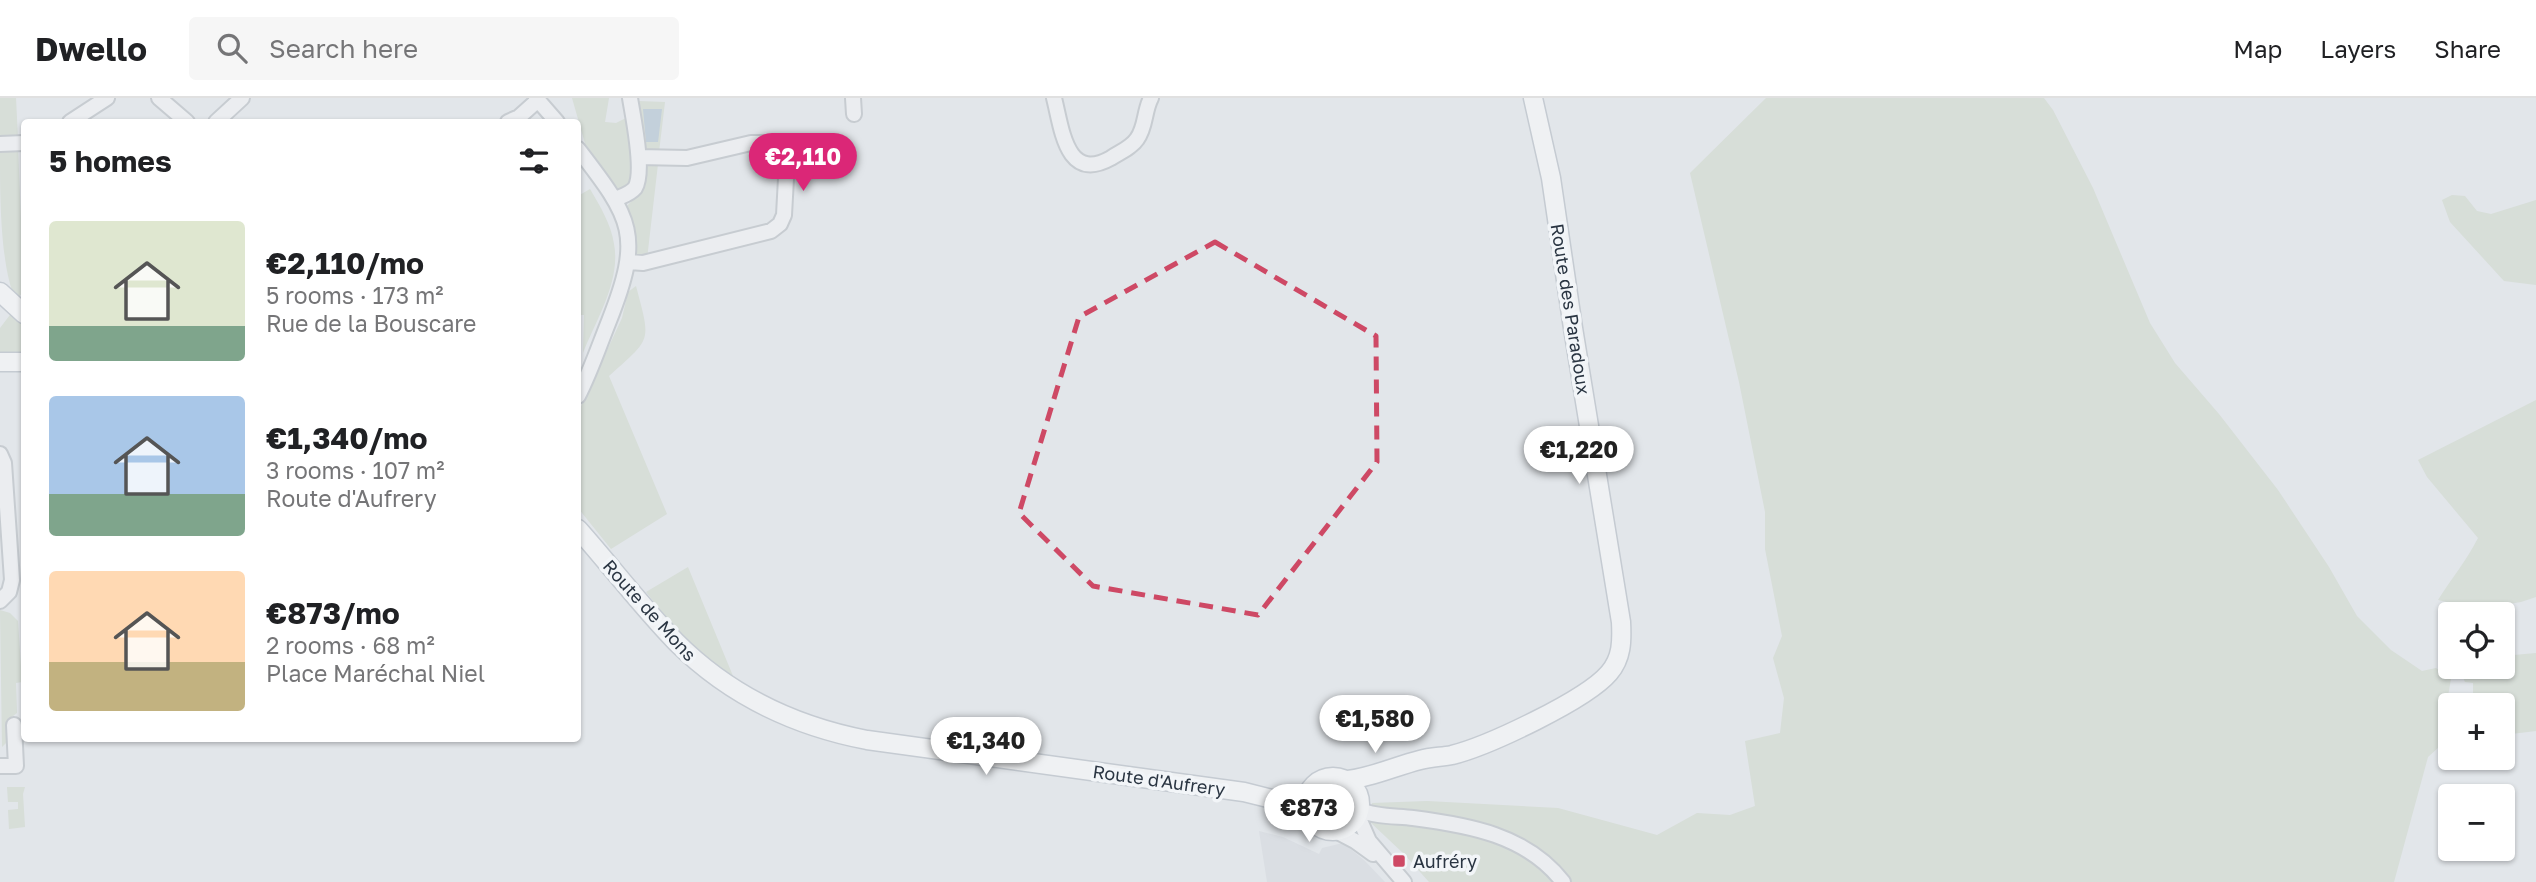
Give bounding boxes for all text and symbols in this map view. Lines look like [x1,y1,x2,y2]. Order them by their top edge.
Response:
search box [189,17,679,80]
text: Dwello [35,29,147,68]
icon: search [213,29,251,67]
text: Search here [269,33,418,64]
text: Map [2233,34,2282,63]
text: Layers [2320,34,2396,63]
text: Share [2434,34,2501,63]
pin: €2,110 [746,134,860,193]
icon: filters [515,142,553,180]
text: €2,110 [765,142,841,170]
text: 5 homes [49,143,172,179]
street label: Route des Paradoux [1547,222,1595,396]
text: €2,110/mo [266,245,424,281]
icon: home [105,249,189,333]
text: 5 rooms · 173 m² [266,281,444,309]
text: Rue de la Bouscare [266,309,476,337]
text: €1,340/mo [266,420,427,456]
icon: home [105,424,189,508]
pin: €1,220 [1522,426,1636,486]
text: €1,220 [1540,435,1618,463]
text: 3 rooms · 107 m² [266,456,444,484]
text: Route d'Aufrery [266,484,437,512]
street label: Route de Mons [599,555,701,665]
text: €873/mo [266,595,400,631]
icon: home [105,599,189,683]
map controls [2438,602,2515,861]
button: locate [2438,602,2515,679]
text: 2 rooms · 68 m² [266,631,435,659]
text: Place Maréchal Niel [266,659,485,687]
button: + [2438,693,2515,770]
pin: €1,580 [1318,696,1432,755]
text: €1,580 [1335,704,1415,732]
pin: €1,340 [929,718,1043,777]
text: €1,340 [947,726,1025,754]
street label: Route d'Aufrery [1091,760,1227,800]
pin: €873 [1268,784,1350,844]
button: − [2438,784,2515,861]
text: €873 [1280,793,1338,821]
place label: Aufréry [1413,850,1477,872]
marker: Aufréry [1391,853,1407,869]

